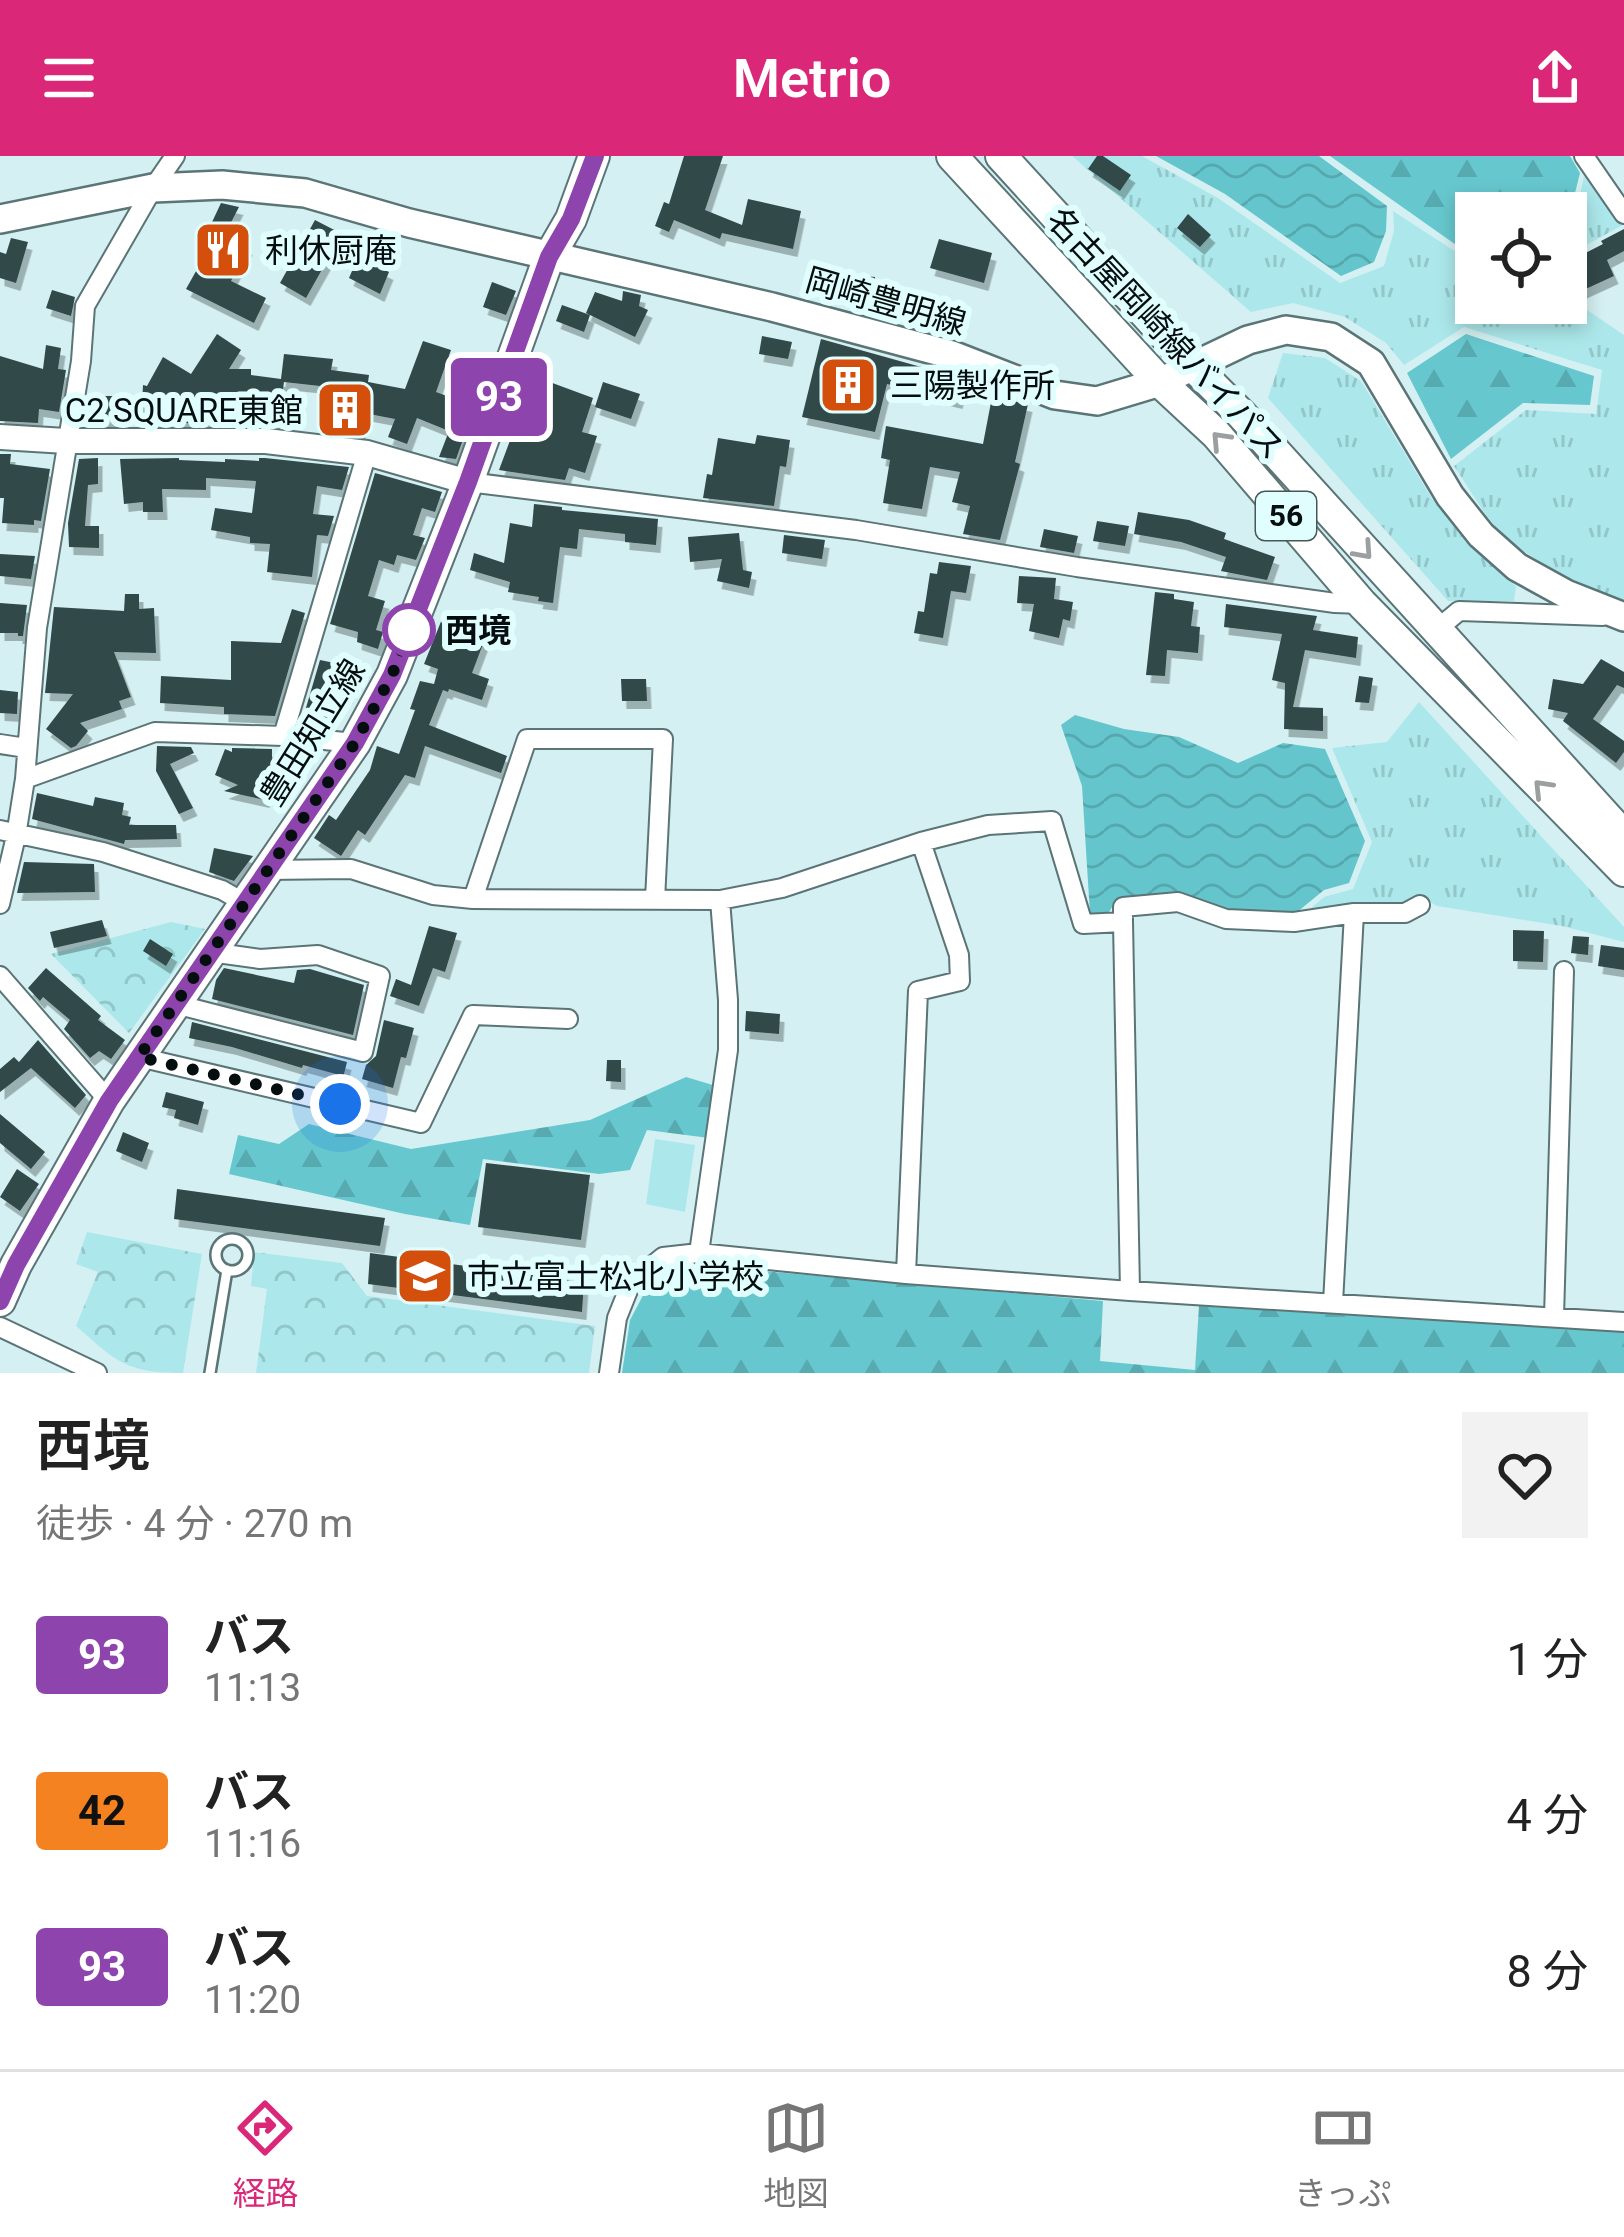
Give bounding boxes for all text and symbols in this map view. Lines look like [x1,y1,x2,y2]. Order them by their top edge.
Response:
icon: menu [36,45,102,111]
icon: share [1522,45,1588,111]
text: Metrio [733,47,891,110]
map controls [1455,192,1587,324]
button: locate [1455,192,1587,324]
street label: 名古屋岡崎線バイパス [1039,200,1292,467]
restaurant icon: 利休厨庵 [192,219,254,281]
place label: 利休厨庵 [265,231,397,270]
street label: 岡崎豊明線 [801,260,971,343]
building icon: 三陽製作所 [817,354,879,416]
line badge: 93 [445,358,553,436]
place label: 三陽製作所 [890,366,1055,405]
text: 93 [475,372,523,421]
building icon: C2 SQUARE東館 [314,379,376,441]
place label: C2 SQUARE東館 [65,391,303,430]
one-way arrow [1213,433,1234,454]
road number: 56 [1256,492,1316,540]
one-way arrow [1350,538,1371,559]
marker: 西境 [384,605,434,655]
place label: 西境 [445,611,511,650]
street label: 豊田知立線 [252,652,373,813]
one-way arrow [1534,780,1556,802]
your location [310,1074,370,1134]
school or university icon: 市立富士松北小学校 [394,1245,456,1307]
place label: 市立富士松北小学校 [467,1257,764,1296]
button: heart [1462,1412,1588,1538]
text: 西境 [36,1413,150,1480]
text: 徒歩 · 4 分 · 270 m [36,1501,353,1547]
text: バス [204,1610,294,1663]
text: 93 [78,1630,126,1679]
text: 1 分 [1507,1633,1588,1686]
text: 11:13 [204,1665,301,1711]
text: バス [204,1766,294,1819]
text: 42 [78,1786,126,1835]
text: 4 分 [1507,1789,1588,1842]
text: 11:16 [204,1821,301,1867]
text: バス [204,1922,294,1975]
text: 93 [78,1942,126,1991]
text: 8 分 [1507,1945,1588,1998]
text: 11:20 [204,1977,301,2023]
tab: 経路 [232,2095,298,2215]
tab: 地図 [763,2095,829,2215]
tab: きっぷ [1294,2095,1392,2215]

